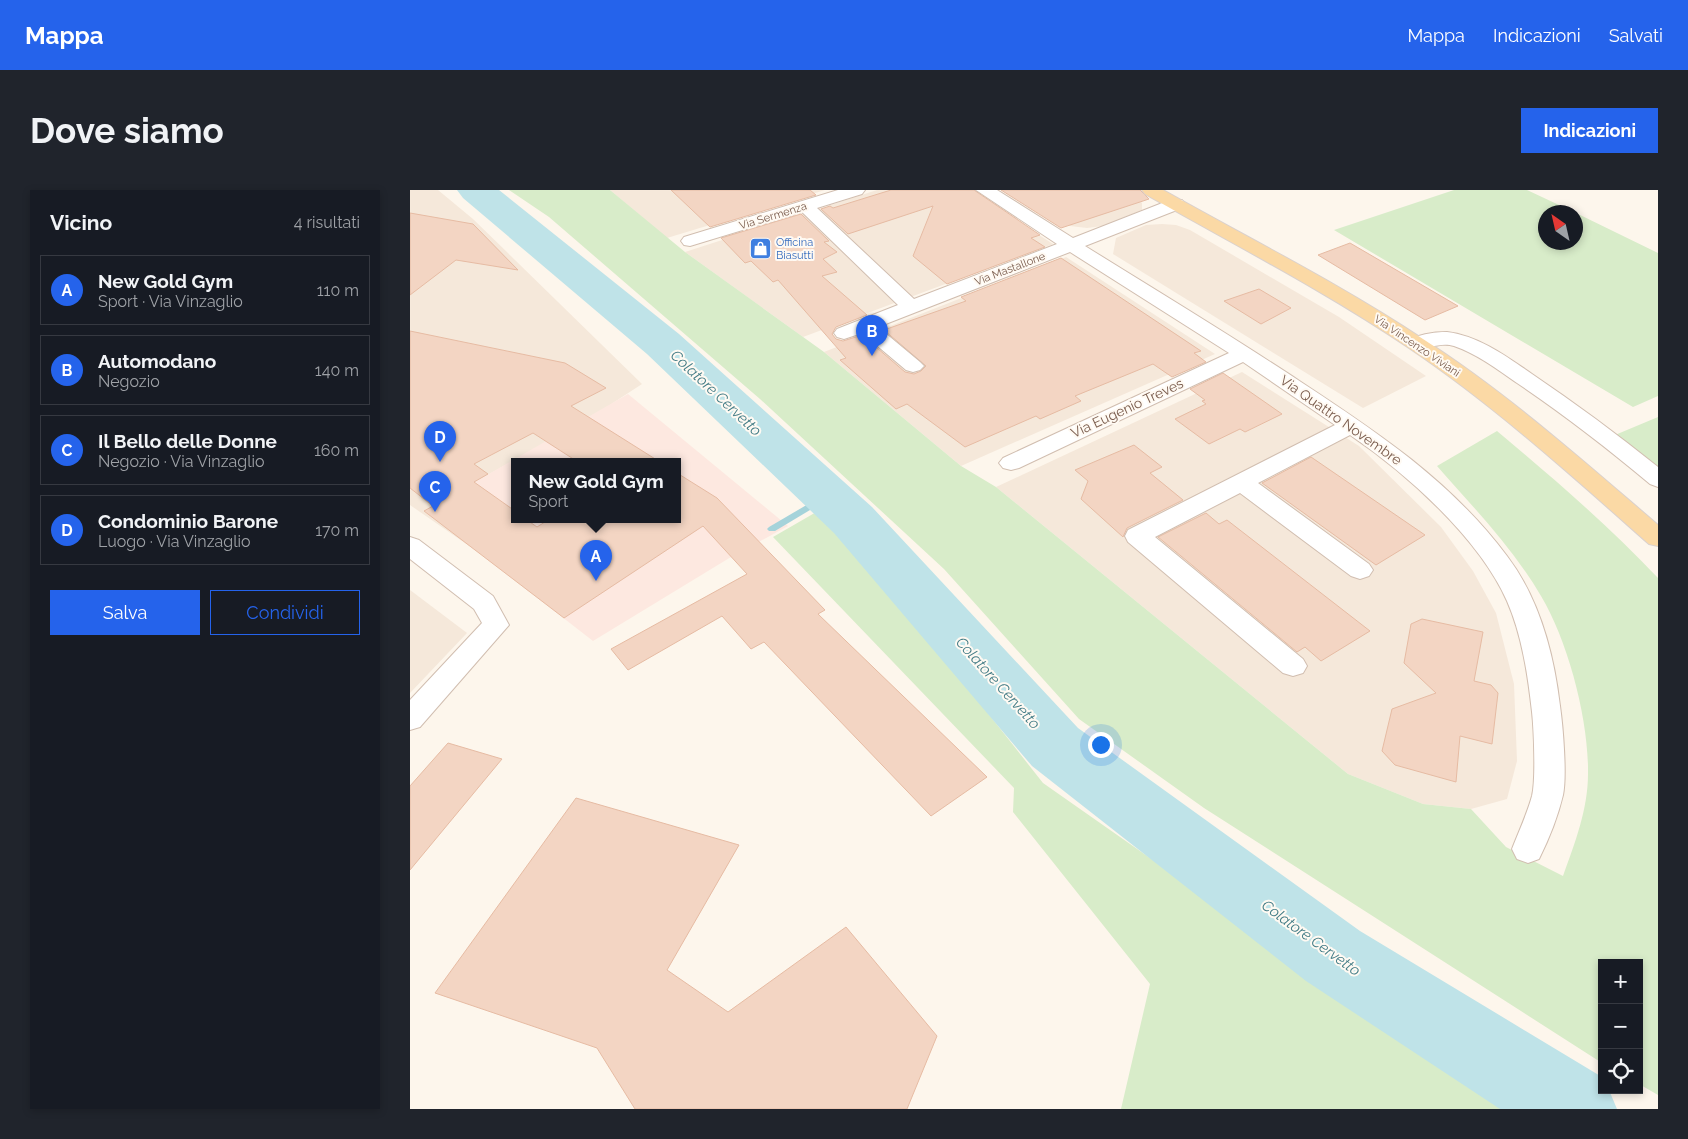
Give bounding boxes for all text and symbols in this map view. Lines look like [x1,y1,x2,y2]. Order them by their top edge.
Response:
text: Mappa [25,21,104,50]
text: Mappa [1407,25,1465,46]
text: Indicazioni [1493,25,1581,46]
text: Salvati [1609,25,1663,46]
button: Indicazioni [1521,108,1658,153]
text: Dove siamo [30,110,224,151]
street label: Via Sermenza [738,200,808,232]
north arrow [1538,205,1583,250]
text: Vicino [50,210,112,235]
text: 4 risultati [294,213,360,232]
shop icon: Officina Biasutti [748,236,772,260]
place label: Officina Biasutti [776,236,813,262]
street label: Via Mastallone [973,249,1048,288]
text: New Gold Gym [98,270,233,292]
text: A [62,281,72,300]
text: 110 m [317,281,359,300]
text: Sport · Via Vinzaglio [98,292,243,311]
street label: Via Vincenzo Viviani [1372,312,1462,380]
pin: B [856,315,888,356]
water label: Colatore Cervetto [667,346,765,440]
text: Automodano [98,350,216,372]
text: B [62,361,72,380]
text: 140 m [315,361,359,380]
text: Negozio [98,372,160,391]
street label: Via Quattro Novembre [1277,372,1405,468]
street label: Via Eugenio Treves [1068,375,1186,441]
pin: D [424,421,456,462]
text: Il Bello delle Donne [98,430,277,452]
text: C [62,441,72,460]
text: 160 m [314,441,359,460]
text: Negozio · Via Vinzaglio [98,452,265,471]
popup [511,458,681,523]
text: New Gold Gym [528,470,664,492]
pin: C [419,471,451,512]
text: Sport [528,492,568,511]
text: Condominio Barone [98,510,278,532]
text: D [61,521,73,540]
text: 170 m [315,521,359,540]
text: Luogo · Via Vinzaglio [98,532,251,551]
pin: A [580,540,612,581]
button: Salva [50,590,200,635]
button: Condividi [210,590,360,635]
water label: Colatore Cervetto [952,633,1044,733]
your location [1088,732,1114,758]
water label: Colatore Cervetto [1258,896,1364,980]
map controls [1598,959,1643,1094]
button: + [1598,959,1643,1004]
button: − [1598,1004,1643,1049]
button: locate [1598,1049,1643,1094]

